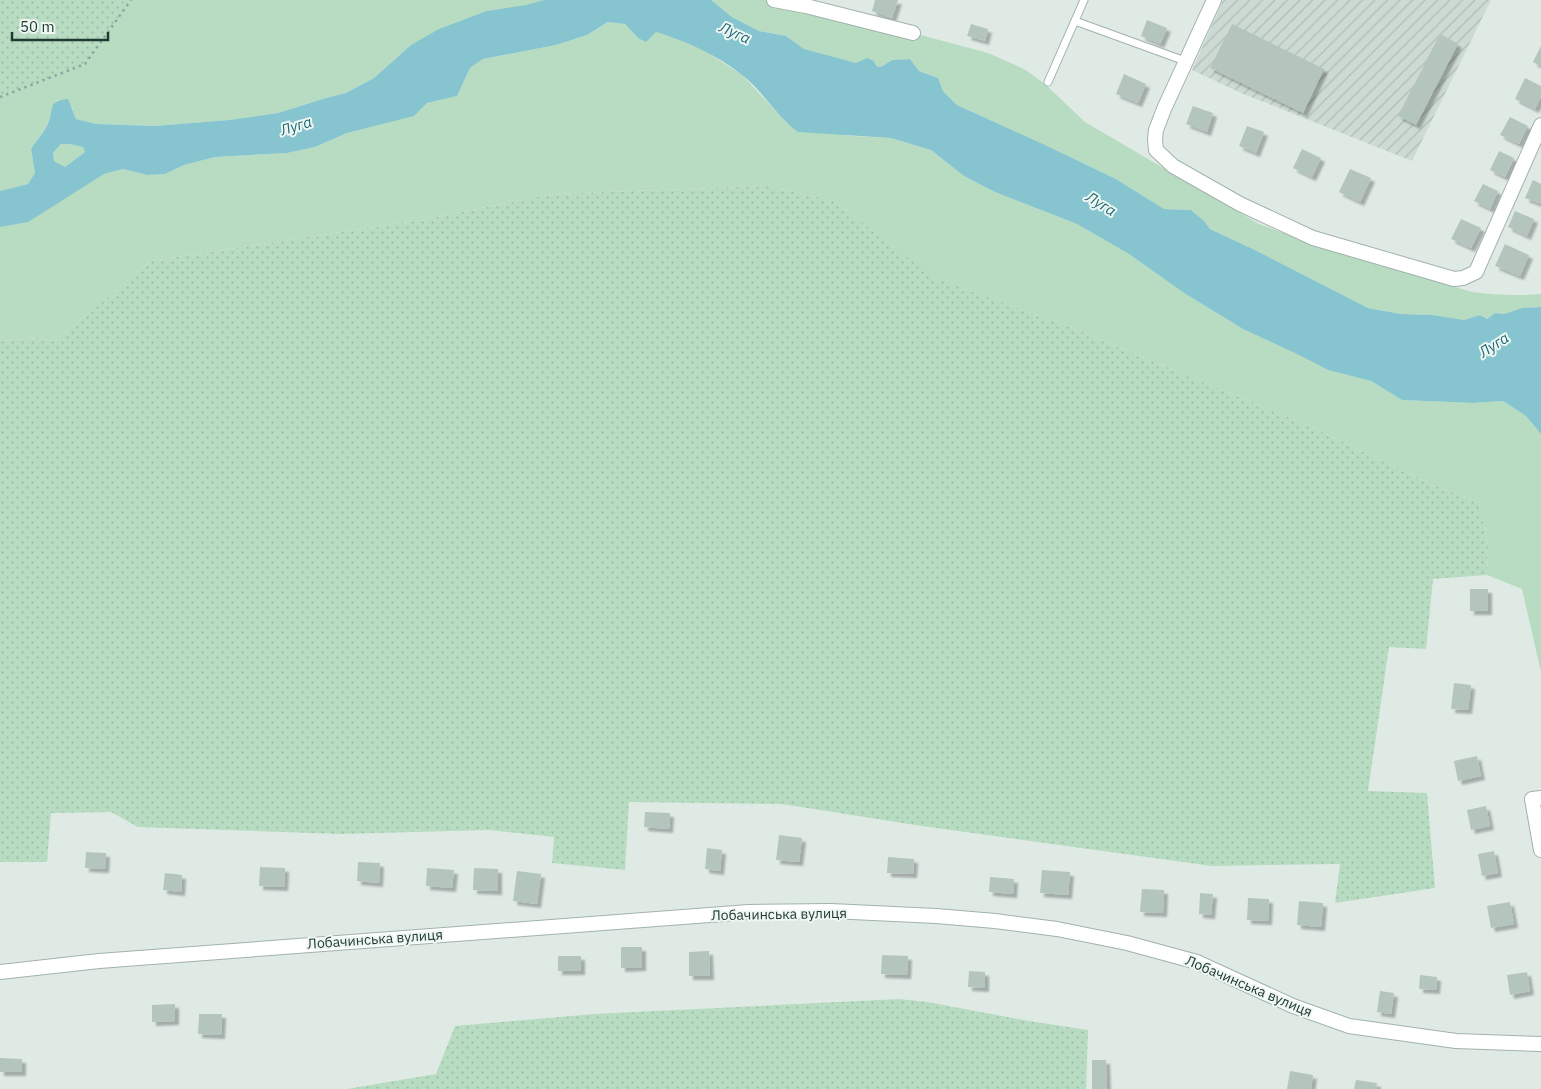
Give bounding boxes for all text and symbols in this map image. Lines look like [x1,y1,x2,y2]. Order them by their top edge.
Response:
scale bar [12,10,109,42]
text: 50 m [20,17,55,36]
water label: Луга [716,17,754,48]
water label: Луга [277,112,314,140]
water label: Луга [1082,187,1120,220]
water label: Луга [1474,328,1513,362]
street label: Лобачинська вулиця [711,904,847,924]
street label: Лобачинська вулиця [307,925,443,953]
street label: Лобачинська вулиця [1183,951,1315,1021]

